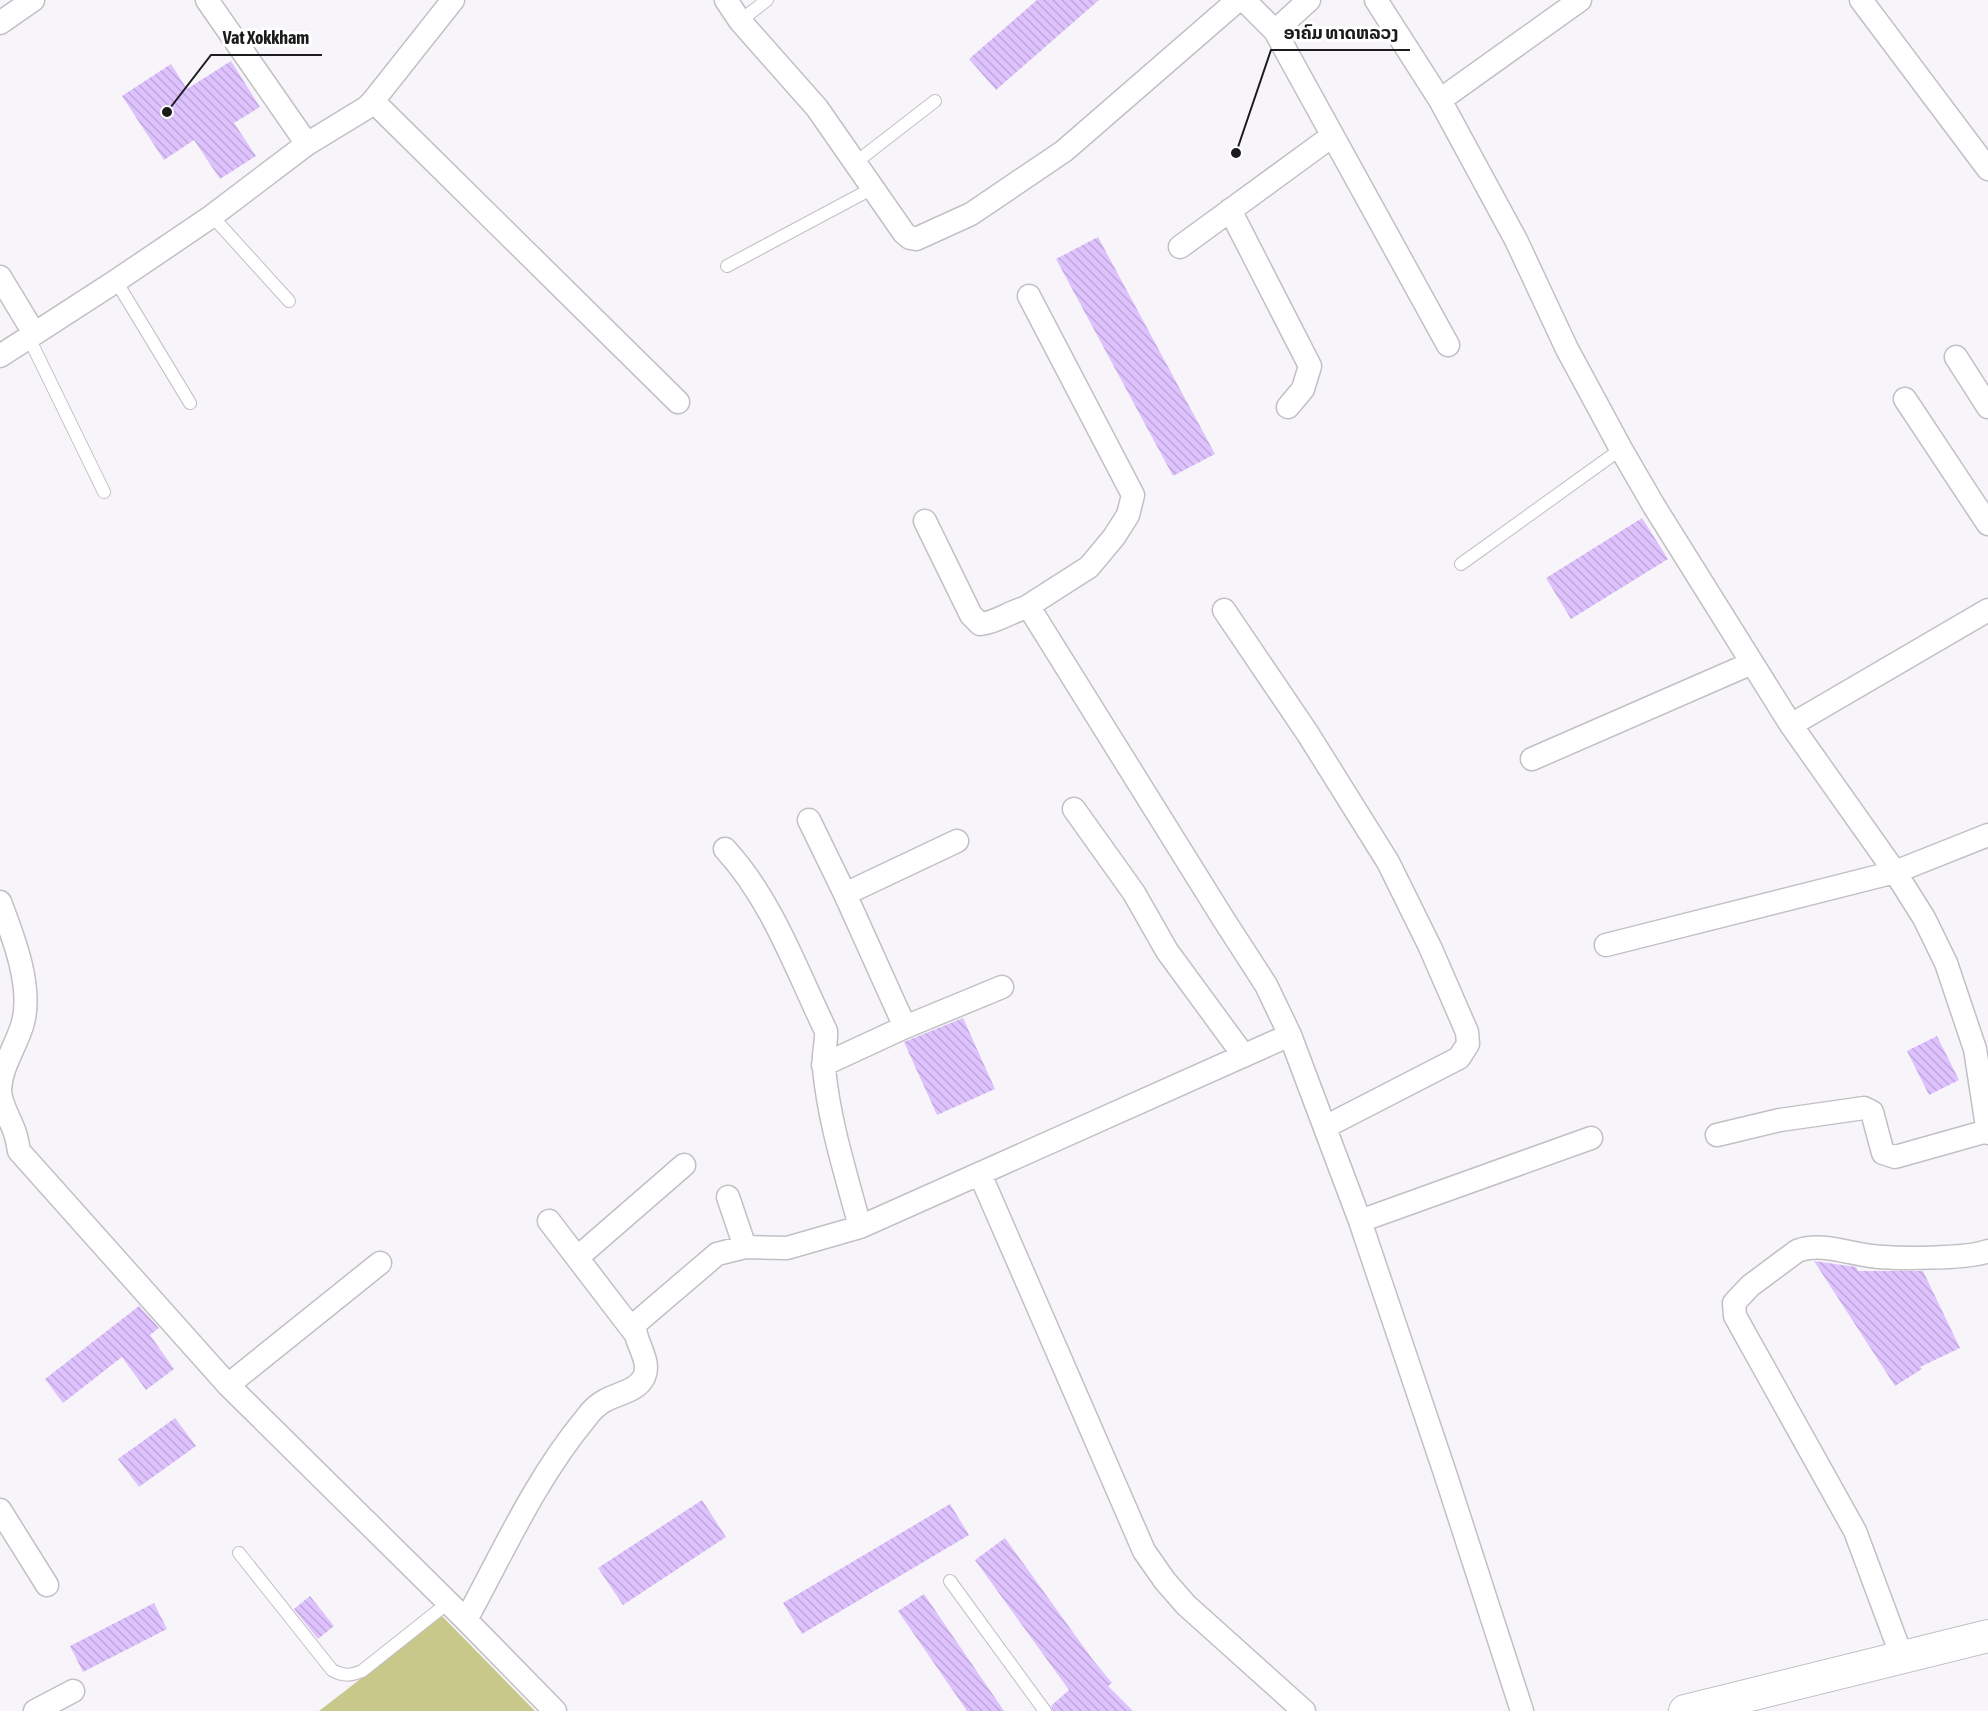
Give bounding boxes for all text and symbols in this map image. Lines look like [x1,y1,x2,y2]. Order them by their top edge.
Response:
callout: ອາຄົມ ທາດຫລວງ [1271,14,1410,50]
callout: Vat Xokkham [211,19,322,55]
text: ອາຄົມ ທາດຫລວງ [1284,22,1398,43]
text: Vat Xokkham [222,27,309,48]

